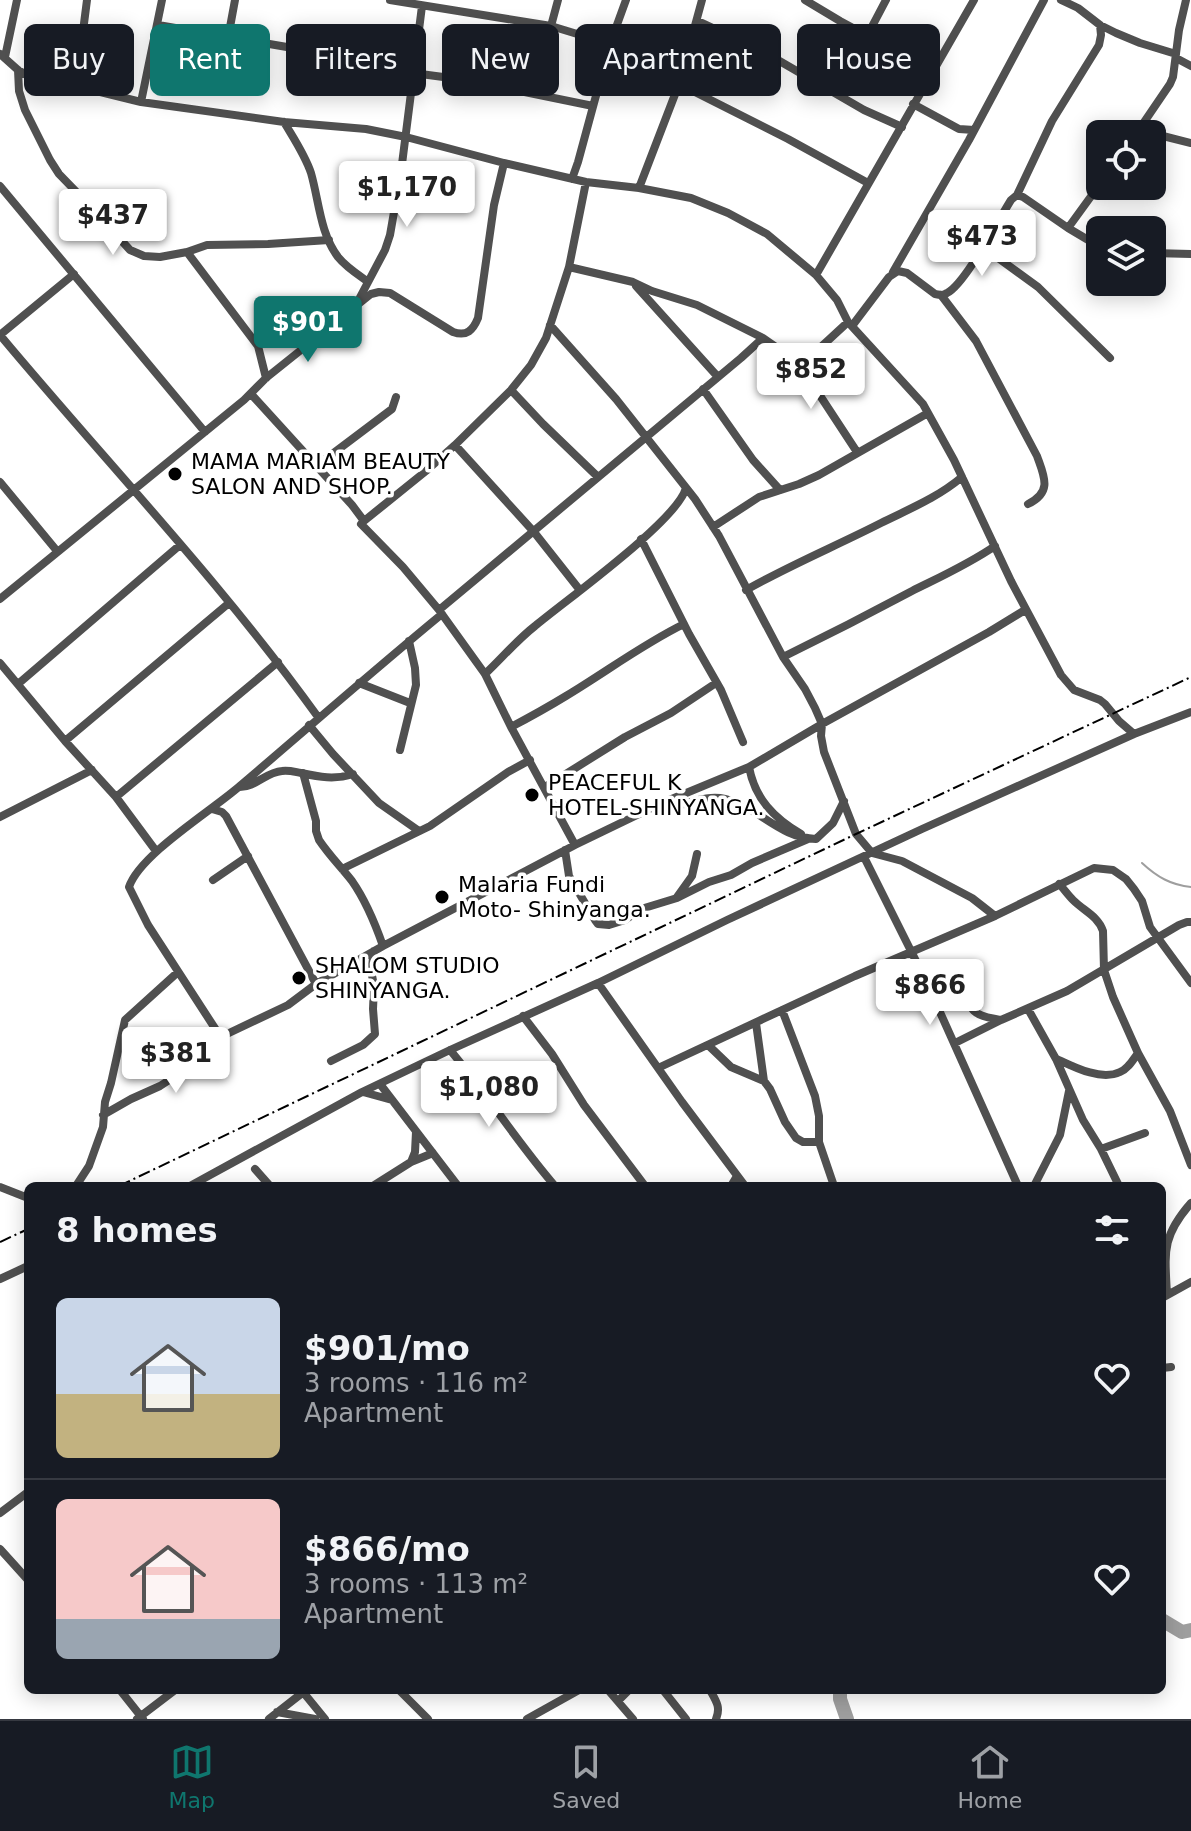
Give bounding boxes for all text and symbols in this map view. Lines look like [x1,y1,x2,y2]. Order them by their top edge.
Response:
chip: Buy [24,24,134,96]
chip: Rent [150,24,270,96]
chip: Filters [286,24,426,96]
chip: New [442,24,559,96]
chip: Apartment [575,24,781,96]
chip: House [797,24,940,96]
map controls [1086,120,1166,296]
button: locate [1086,120,1166,200]
pin: $1,170 [342,161,472,229]
text: $1,170 [357,172,457,202]
pin: $437 [66,189,160,257]
text: $437 [77,200,149,230]
pin: $473 [935,210,1029,278]
button: layers [1086,216,1166,296]
text: $473 [946,221,1018,251]
pin: $901 [261,296,355,364]
text: $901 [272,307,344,337]
pin: $852 [764,343,858,411]
text: $852 [775,354,847,384]
place label: MAMA MARIAM BEAUTY SALON AND SHOP. [191,449,450,499]
marker: MAMA MARIAM BEAUTY SALON AND SHOP. [166,465,184,483]
place label: PEACEFUL K HOTEL-SHINYANGA. [548,770,764,820]
marker: PEACEFUL K HOTEL-SHINYANGA. [523,786,541,804]
place label: Malaria Fundi Moto- Shinyanga. [458,872,651,922]
marker: Malaria Fundi Moto- Shinyanga. [433,888,451,906]
place label: SHALOM STUDIO SHINYANGA. [315,953,500,1003]
pin: $866 [883,959,977,1027]
marker: SHALOM STUDIO SHINYANGA. [290,969,308,987]
text: $866 [894,970,966,1000]
pin: $381 [129,1027,223,1095]
text: $381 [140,1038,212,1068]
pin: $1,080 [424,1061,554,1129]
text: $1,080 [439,1072,539,1102]
icon: filters [1090,1208,1134,1252]
text: 8 homes [56,1210,218,1250]
text: $901/mo [304,1328,470,1368]
icon: home [120,1330,216,1426]
icon: heart [1090,1356,1134,1400]
text: 3 rooms · 116 m² [304,1368,528,1398]
text: Apartment [304,1398,443,1428]
text: $866/mo [304,1529,470,1569]
icon: home [120,1531,216,1627]
icon: heart [1090,1557,1134,1601]
text: 3 rooms · 113 m² [304,1569,528,1599]
text: Apartment [304,1599,443,1629]
tab: Map [169,1740,215,1813]
tab: Saved [552,1740,620,1813]
tab: Home [957,1740,1022,1813]

